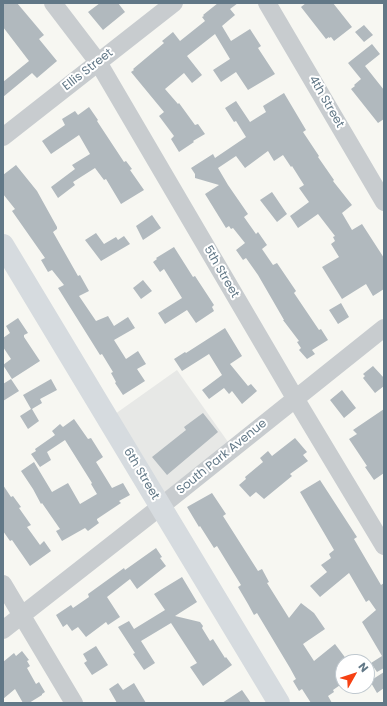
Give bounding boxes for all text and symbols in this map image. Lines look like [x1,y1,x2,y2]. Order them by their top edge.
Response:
street label: Ellis Street [60,46,116,94]
street label: 4th Street [305,73,347,131]
street label: 5th Street [200,243,242,301]
street label: South Park Avenue [174,416,270,498]
street label: 6th Street [120,445,162,503]
north arrow [335,654,375,694]
text: N [355,659,372,675]

